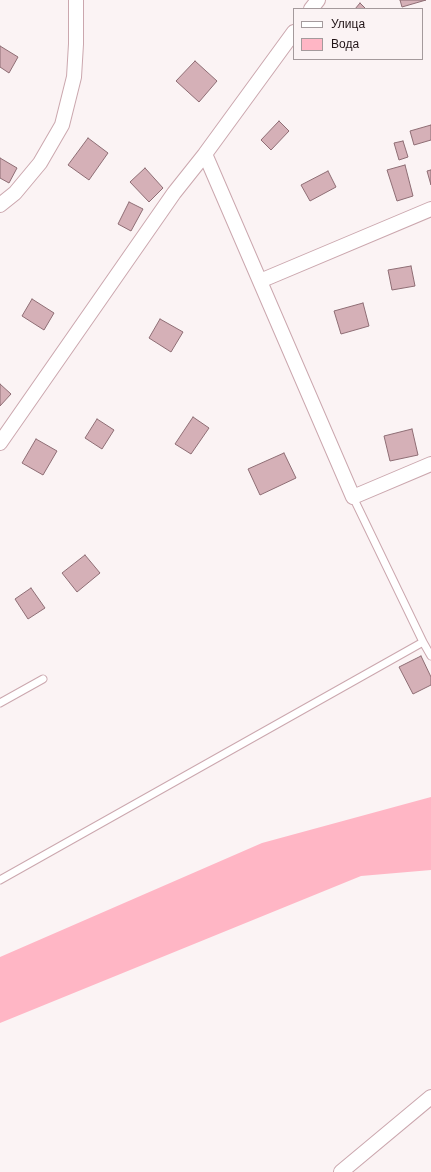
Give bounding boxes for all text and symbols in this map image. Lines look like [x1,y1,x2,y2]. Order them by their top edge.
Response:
legend [293,8,423,60]
text: Улица [331,17,365,31]
text: Вода [331,37,359,51]

